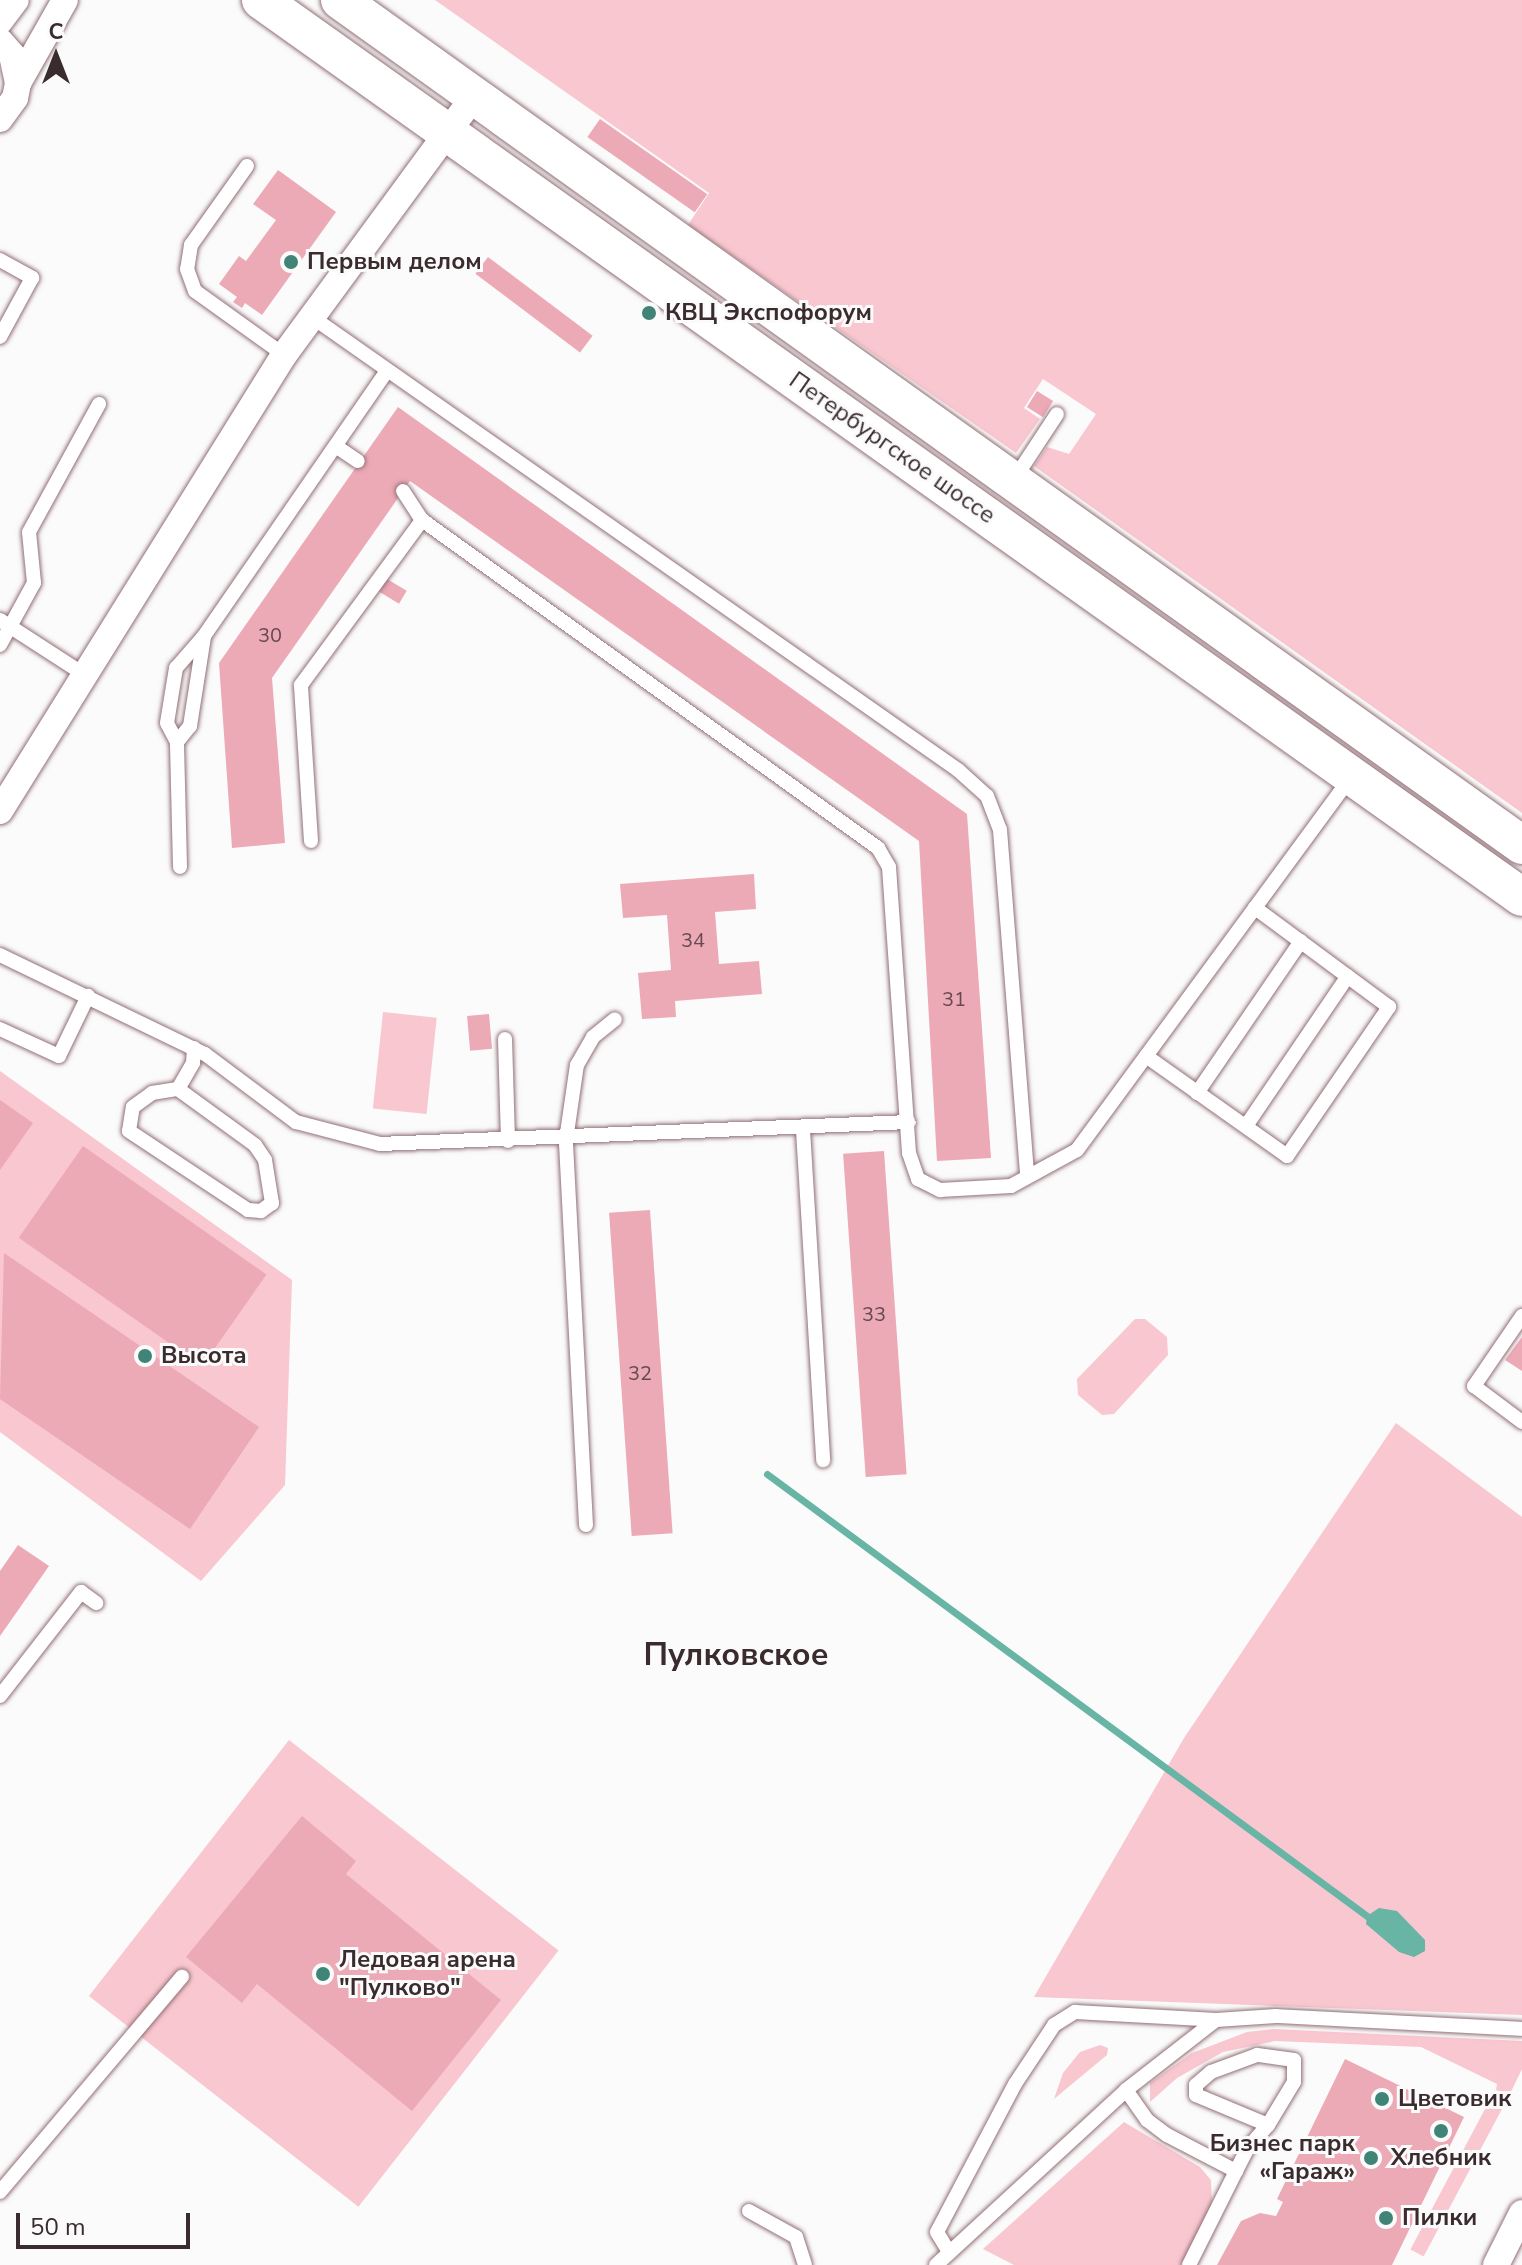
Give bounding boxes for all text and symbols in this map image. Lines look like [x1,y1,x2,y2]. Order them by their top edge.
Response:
north arrow [16,16,96,96]
text: С [49,17,63,47]
place label: Первым делом [307,248,482,276]
marker: Первым делом [282,253,300,271]
place label: КВЦ Экспофорум [665,299,872,327]
marker: КВЦ Экспофорум [640,304,658,322]
street label: Петербургское шоссе [783,366,1001,530]
house number: 30 [258,623,282,647]
house number: 34 [681,928,705,952]
house number: 31 [942,987,966,1011]
house number: 33 [862,1302,886,1326]
place label: Высота [161,1342,247,1370]
marker: Высота [136,1347,154,1365]
house number: 32 [628,1361,652,1385]
district label: Пулковское [643,1636,829,1674]
place label: Ледовая арена "Пулково" [339,1946,516,2002]
marker: Ледовая арена "Пулково" [314,1965,332,1983]
place label: Цветовик [1398,2085,1511,2113]
marker: Цветовик [1373,2090,1391,2108]
marker: Хлебник [1432,2122,1450,2140]
place label: Бизнес парк «Гараж» [1210,2130,1355,2186]
place label: Хлебник [1391,2144,1491,2172]
marker: Бизнес парк «Гараж» [1362,2149,1380,2167]
scale bar [20,2197,194,2247]
place label: Пилки [1402,2204,1477,2232]
marker: Пилки [1377,2209,1395,2227]
text: 50 m [30,2211,86,2243]

